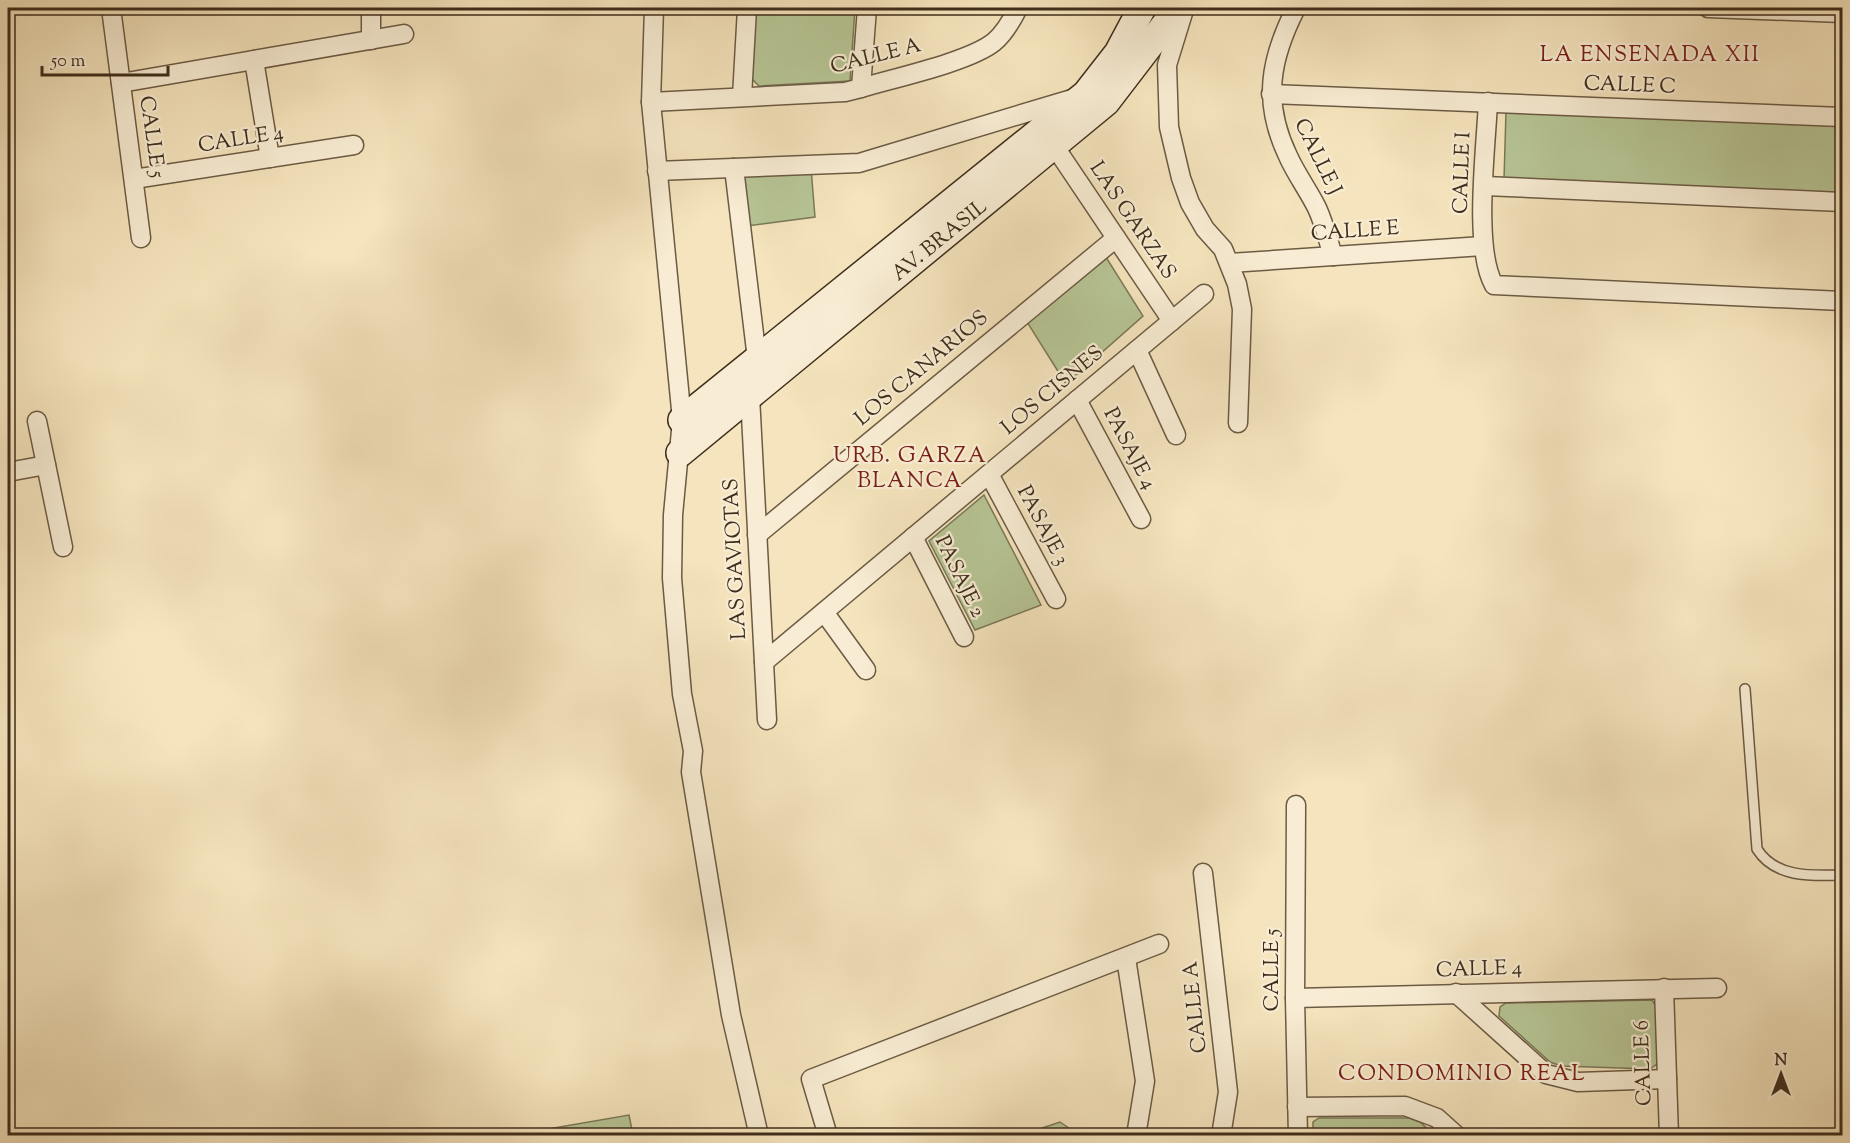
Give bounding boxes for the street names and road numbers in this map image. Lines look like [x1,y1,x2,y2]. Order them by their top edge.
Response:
street label: CALLE A [827,31,925,83]
street label: CALLE C [1583,69,1677,103]
street label: CALLE 5 [130,94,172,180]
street label: CALLE J [1286,114,1348,200]
street label: CALLE 4 [196,118,286,162]
street label: CALLE I [1447,131,1479,215]
street label: LAS GARZAS [1081,156,1183,286]
street label: AV. BRASIL [886,193,994,289]
street label: CALLE E [1310,214,1400,250]
street label: LOS CANARIOS [849,304,995,434]
street label: LOS CISNES [995,339,1111,443]
street label: PASAJE 4 [1095,403,1163,495]
street label: LAS GAVIOTAS [717,478,755,640]
street label: PASAJE 3 [1008,481,1076,571]
street label: PASAJE 2 [926,531,992,623]
street label: CALLE 5 [1258,929,1288,1011]
street label: CALLE 4 [1435,954,1523,986]
street label: CALLE A [1176,959,1216,1055]
street label: CALLE 6 [1628,1020,1660,1106]

